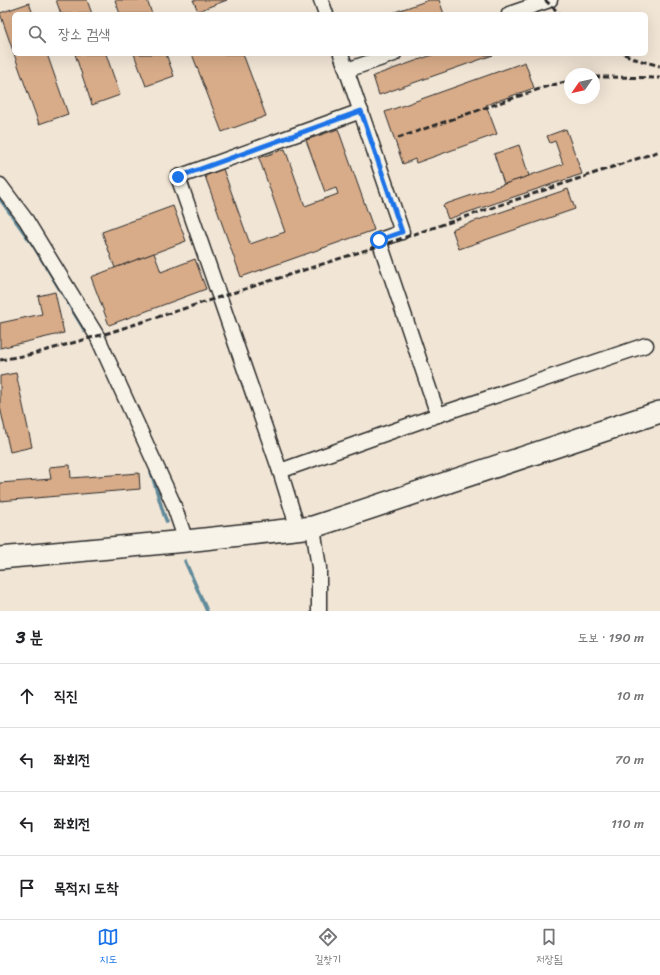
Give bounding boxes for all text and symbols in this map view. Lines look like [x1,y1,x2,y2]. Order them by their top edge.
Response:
search box [12,12,648,56]
text: 장소 검색 [58,21,110,47]
icon: search [26,23,48,45]
north arrow [564,68,600,104]
route end [169,168,187,186]
route start [370,231,388,249]
text: 3 분 [16,622,43,652]
text: 도보 · 190 m [578,626,644,649]
text: 직진 [54,683,78,709]
text: 10 m [617,684,644,707]
icon: ahead [16,685,38,707]
text: 좌회전 [54,747,90,773]
text: 70 m [615,748,644,771]
icon: left [16,749,38,771]
text: 좌회전 [54,811,90,837]
text: 110 m [611,812,644,835]
icon: left [16,813,38,835]
text: 목적지 도착 [54,875,118,901]
icon: arrive [16,877,38,899]
tab: 지도 [97,926,119,969]
tab: 길찾기 [314,926,341,969]
tab: 저장됨 [536,926,563,969]

